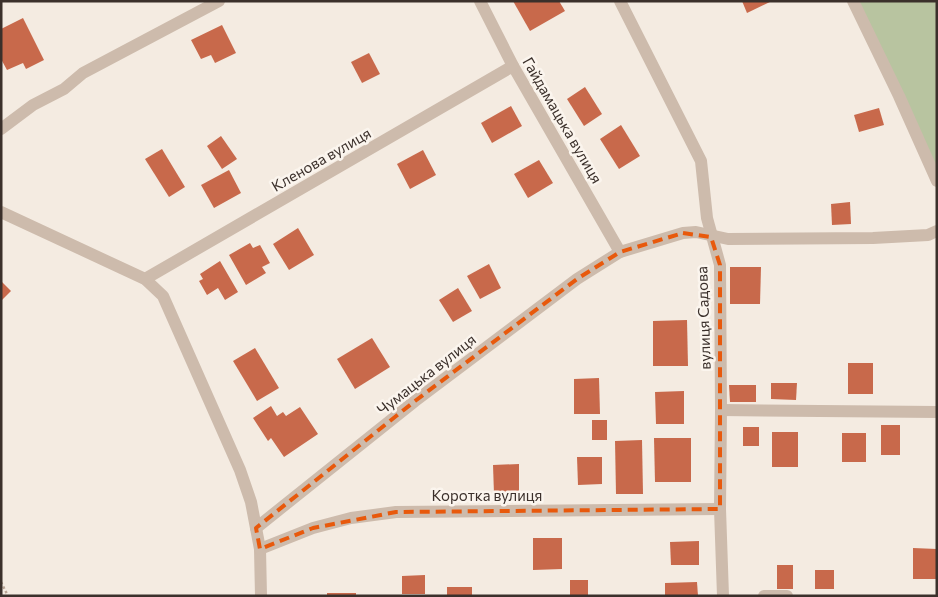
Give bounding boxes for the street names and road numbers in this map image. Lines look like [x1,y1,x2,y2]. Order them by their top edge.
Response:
street label: Гайдамацька вулиця [520,54,606,186]
street label: Кленова вулиця [268,123,374,195]
street label: вулиця Садова [692,266,714,370]
street label: Чумацька вулиця [373,330,479,418]
street label: Коротка вулиця [432,486,542,504]

